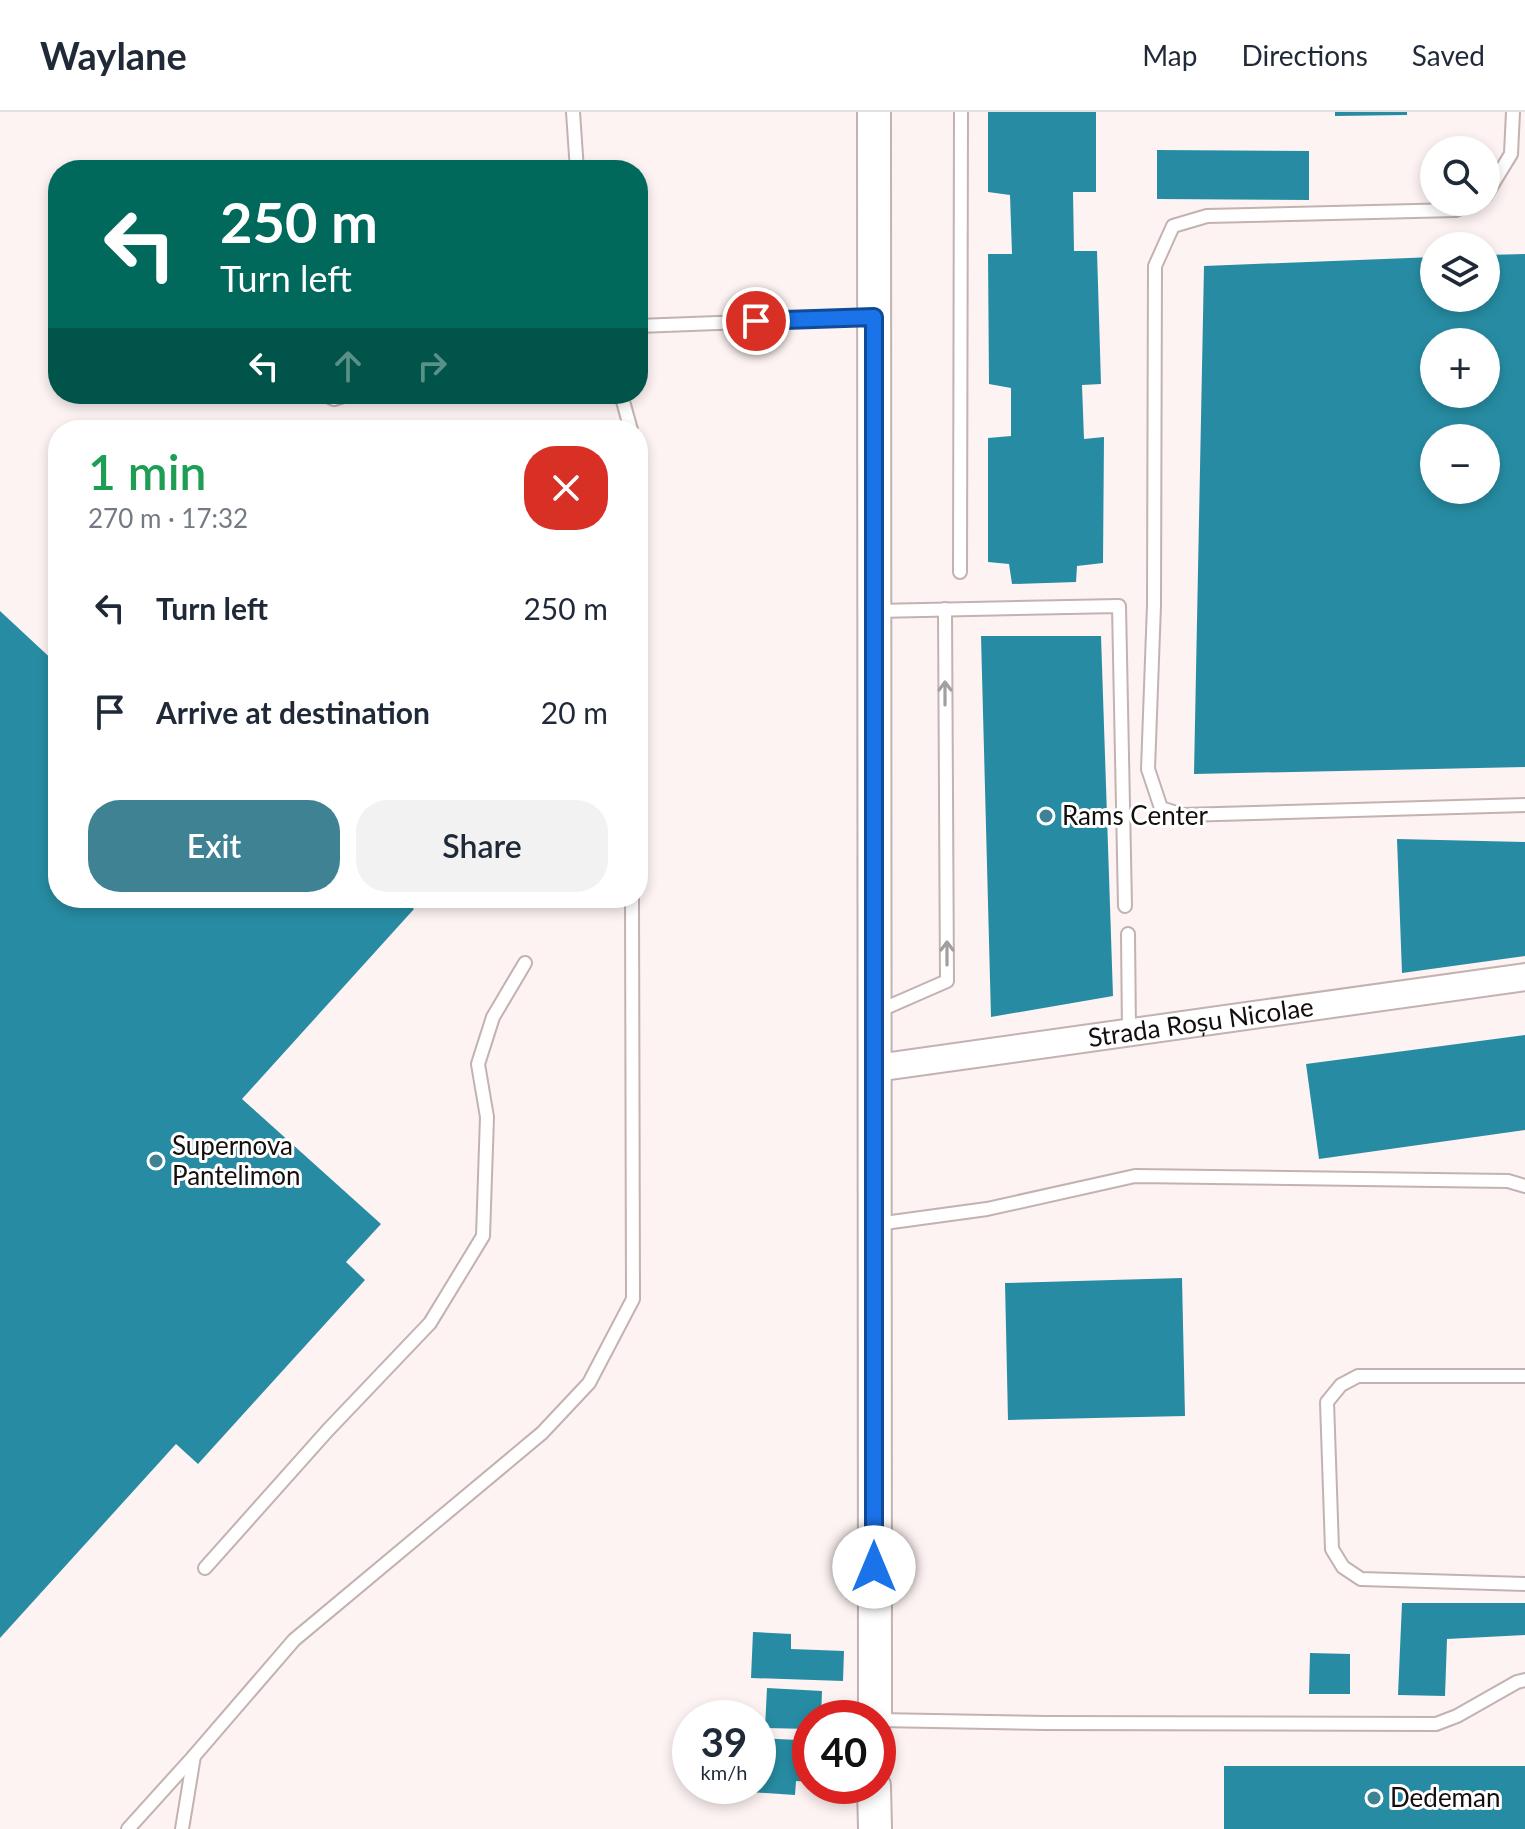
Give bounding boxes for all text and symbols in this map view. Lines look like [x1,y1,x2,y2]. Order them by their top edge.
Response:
text: Waylane [40,32,187,78]
text: Map [1142,38,1197,72]
text: Directions [1241,38,1368,72]
text: Saved [1412,38,1485,72]
map controls [1420,136,1500,504]
button: search [1420,136,1500,216]
text: 250 m [220,188,378,255]
icon: left [88,192,192,296]
button: layers [1420,232,1500,312]
text: Turn left [220,256,352,300]
pin [722,287,790,355]
icon: arrive [734,299,778,343]
button: + [1420,328,1500,408]
icon: left [242,344,286,388]
icon: ahead [326,344,370,388]
icon: right [410,344,454,388]
button: − [1420,424,1500,504]
text: 1 min [88,443,206,500]
button: close [524,446,608,530]
text: 270 m · 17:32 [88,502,248,534]
icon: left [88,586,132,630]
text: Turn left [156,590,268,626]
text: 250 m [523,590,608,626]
one-way arrow [938,680,953,707]
icon: arrive [88,690,132,734]
text: Arrive at destination [156,694,430,730]
text: 20 m [541,694,608,730]
place label: Rams Center [1062,799,1208,831]
button: Exit [88,800,340,892]
button: Share [356,800,608,892]
marker: Rams Center [1037,807,1055,825]
one-way arrow [939,940,955,967]
street label: Strada Roșu Nicolae [1086,990,1316,1053]
place label: Supernova Pantelimon [172,1129,300,1191]
marker: Supernova Pantelimon [147,1152,165,1170]
position arrow [832,1525,916,1609]
speed limit sign: 40 [792,1700,896,1804]
text: 39 [701,1718,747,1766]
text: km/h [701,1760,747,1784]
place label: Dedeman [1390,1781,1500,1813]
marker: Dedeman [1365,1789,1383,1807]

